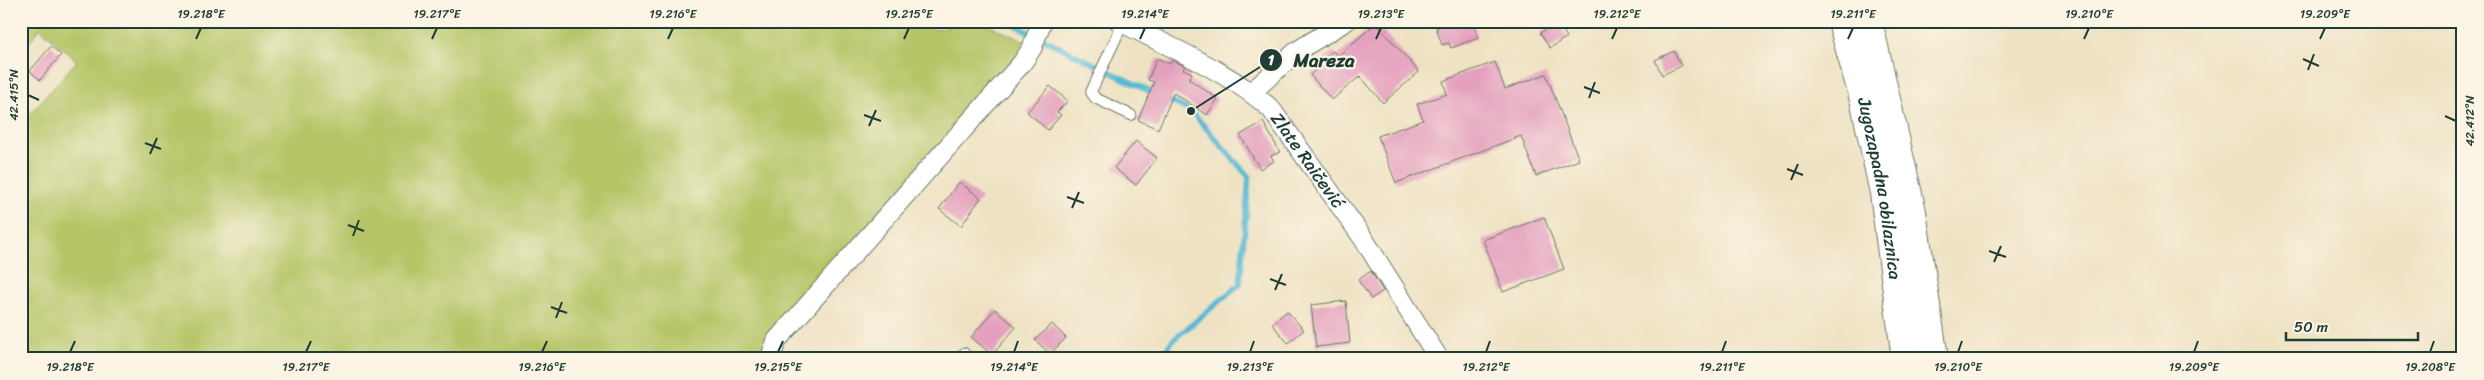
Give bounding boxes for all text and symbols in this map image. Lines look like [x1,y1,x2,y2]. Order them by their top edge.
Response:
text: 19.218°E [177,3,226,25]
text: 19.217°E [414,3,462,25]
text: 19.216°E [650,3,698,25]
text: 19.215°E [885,3,934,25]
text: 19.214°E [1121,3,1170,25]
text: 19.213°E [1358,3,1406,25]
text: 19.212°E [1594,3,1642,25]
text: 19.211°E [1830,3,1877,25]
text: 19.210°E [2065,3,2114,25]
text: 19.209°E [2300,3,2351,25]
callout: Mareza [1259,43,1365,77]
text: Mareza [1292,44,1355,77]
text: 1 [1268,47,1275,73]
text: 42.415°N [3,69,25,121]
street label: Jugozapadna obilaznica [1848,92,1911,281]
text: 42.412°N [2459,95,2481,147]
street label: Zlate Raičević [1262,105,1354,217]
scale bar [2286,310,2419,342]
text: 50 m [2294,314,2329,340]
text: 19.218°E [46,356,95,378]
text: 19.217°E [283,356,331,378]
text: 19.216°E [519,356,567,378]
text: 19.215°E [754,356,803,378]
text: 19.214°E [990,356,1039,378]
text: 19.213°E [1227,356,1275,378]
text: 19.212°E [1463,356,1511,378]
text: 19.211°E [1699,356,1746,378]
text: 19.210°E [1934,356,1983,378]
text: 19.209°E [2169,356,2220,378]
text: 19.208°E [2405,356,2456,378]

